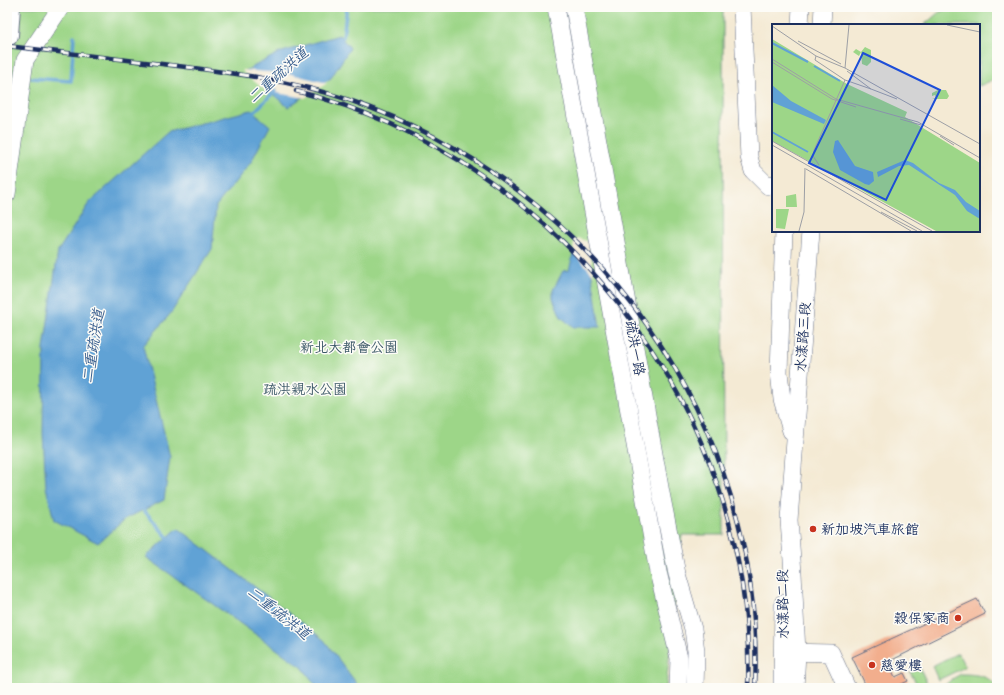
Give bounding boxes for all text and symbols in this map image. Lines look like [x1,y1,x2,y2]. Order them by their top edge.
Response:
inset map [772,24,980,232]
water label: 二重疏洪道 [244,42,313,107]
street label: 水漾路三段 [792,301,814,373]
water label: 二重疏洪道 [78,306,108,384]
street label: 疏洪一路 [622,319,648,377]
park label: 新北大都會公園 [300,339,398,356]
park label: 疏洪親水公園 [263,381,347,398]
place label: 新加坡汽車旅館 [821,521,919,538]
marker: 新加坡汽車旅館 [808,524,818,534]
street label: 水漾路二段 [774,569,792,639]
water label: 二重疏洪道 [244,583,316,644]
place label: 穀保家商 [894,610,950,627]
marker: 穀保家商 [953,613,963,623]
place label: 慈愛樓 [880,657,922,674]
marker: 慈愛樓 [867,660,877,670]

